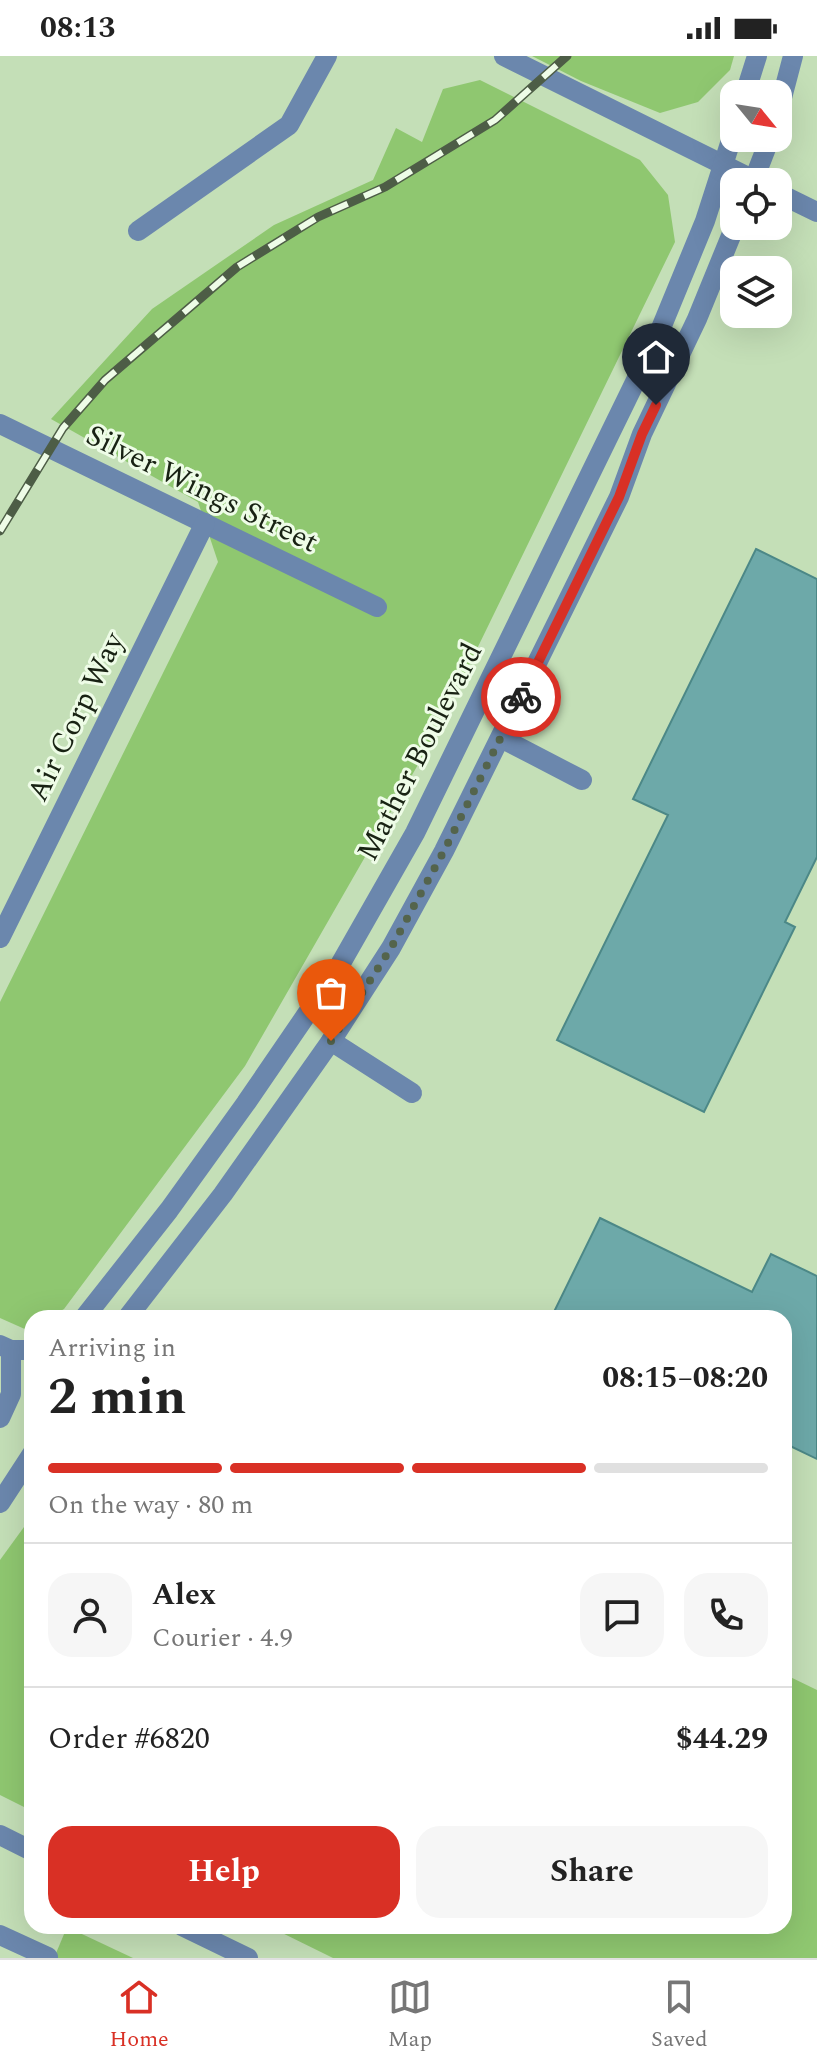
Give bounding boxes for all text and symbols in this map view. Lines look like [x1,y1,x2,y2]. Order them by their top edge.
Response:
text: 08:13 [40,5,115,51]
north arrow [720,80,792,152]
map controls [720,80,792,328]
button: locate [720,168,792,240]
button: layers [720,256,792,328]
pin [622,323,690,405]
icon: home [634,335,678,379]
street label: Silver Wings Street [78,413,326,565]
street label: Air Corp Way [15,623,138,810]
street label: Mather Boulevard [345,635,495,869]
courier [481,657,561,737]
icon: bike [499,675,543,719]
pin [297,959,365,1041]
icon: bag [309,971,353,1015]
text: Arriving in [48,1328,176,1368]
text: 08:15–08:20 [602,1355,768,1401]
text: 2 min [48,1358,186,1437]
text: On the way · 80 m [48,1485,253,1525]
text: Alex [152,1572,216,1618]
button: person [48,1573,132,1657]
button: chat [580,1573,664,1657]
button: phone [684,1573,768,1657]
text: Courier · 4.9 [152,1618,293,1658]
text: Order #6820 [48,1716,210,1762]
text: $44.29 [676,1716,768,1762]
button: Help [48,1826,400,1918]
button: Share [416,1826,768,1918]
tab: Home [109,1975,169,2056]
tab: Map [388,1975,432,2056]
tab: Saved [651,1975,707,2056]

